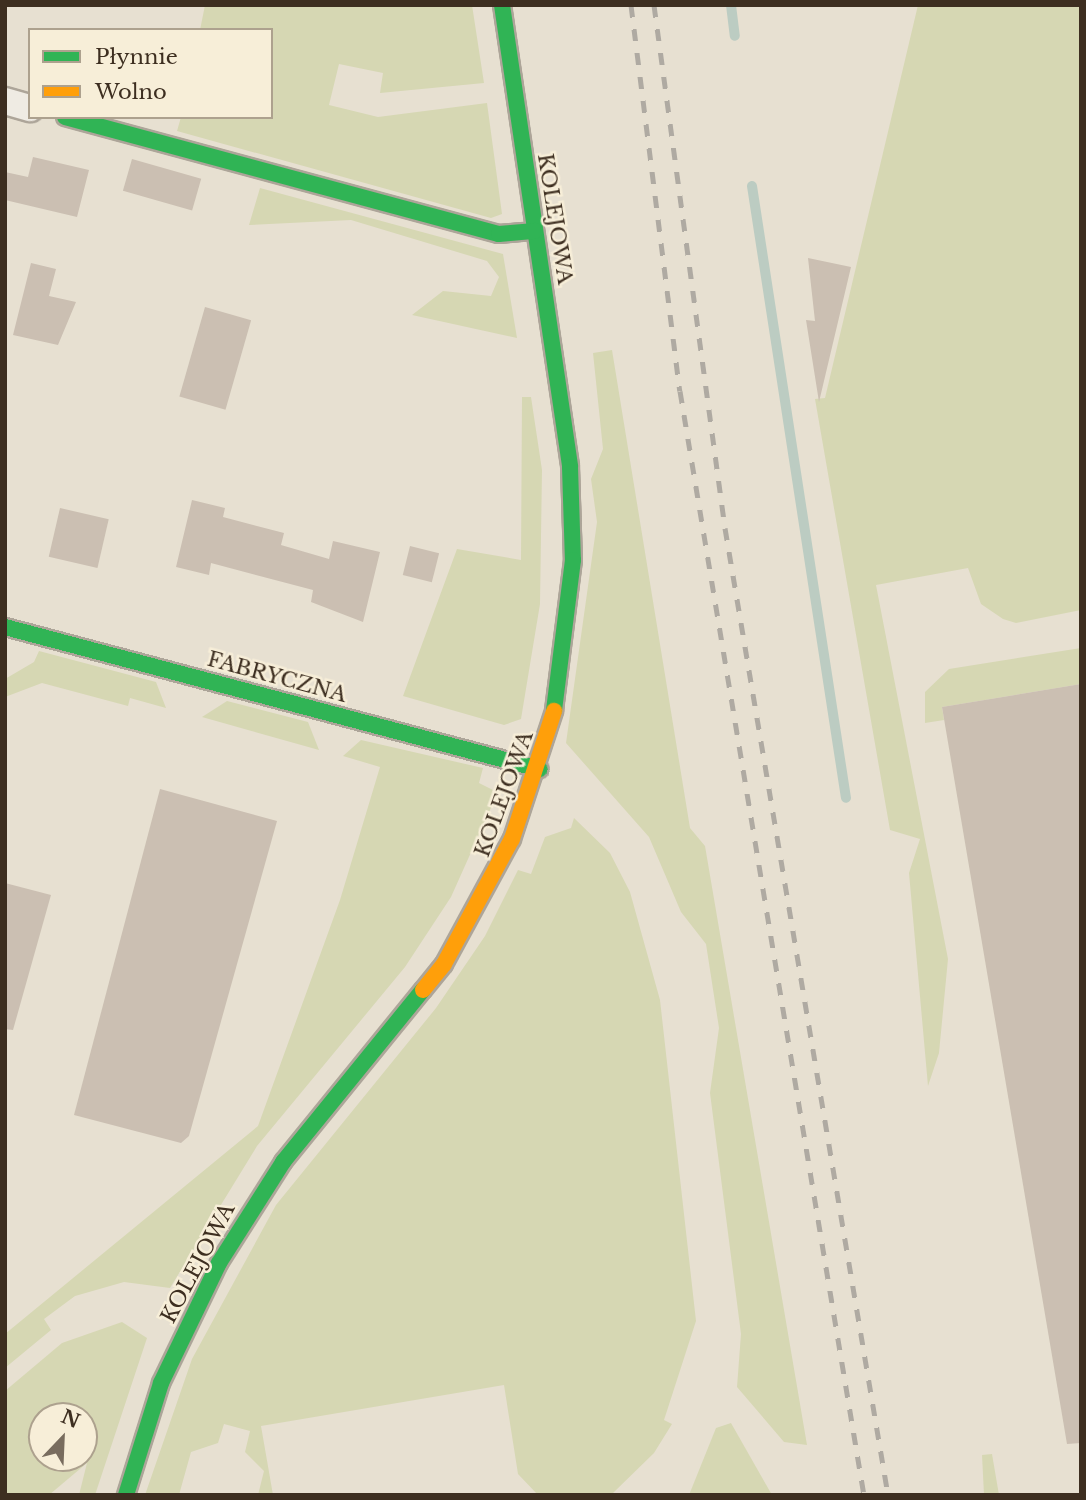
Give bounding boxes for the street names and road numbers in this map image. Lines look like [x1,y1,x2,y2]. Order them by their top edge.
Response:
street label: KOLEJOWA [532,152,578,286]
street label: FABRYCZNA [205,646,349,708]
street label: KOLEJOWA [470,728,538,860]
street label: KOLEJOWA [156,1199,240,1327]

